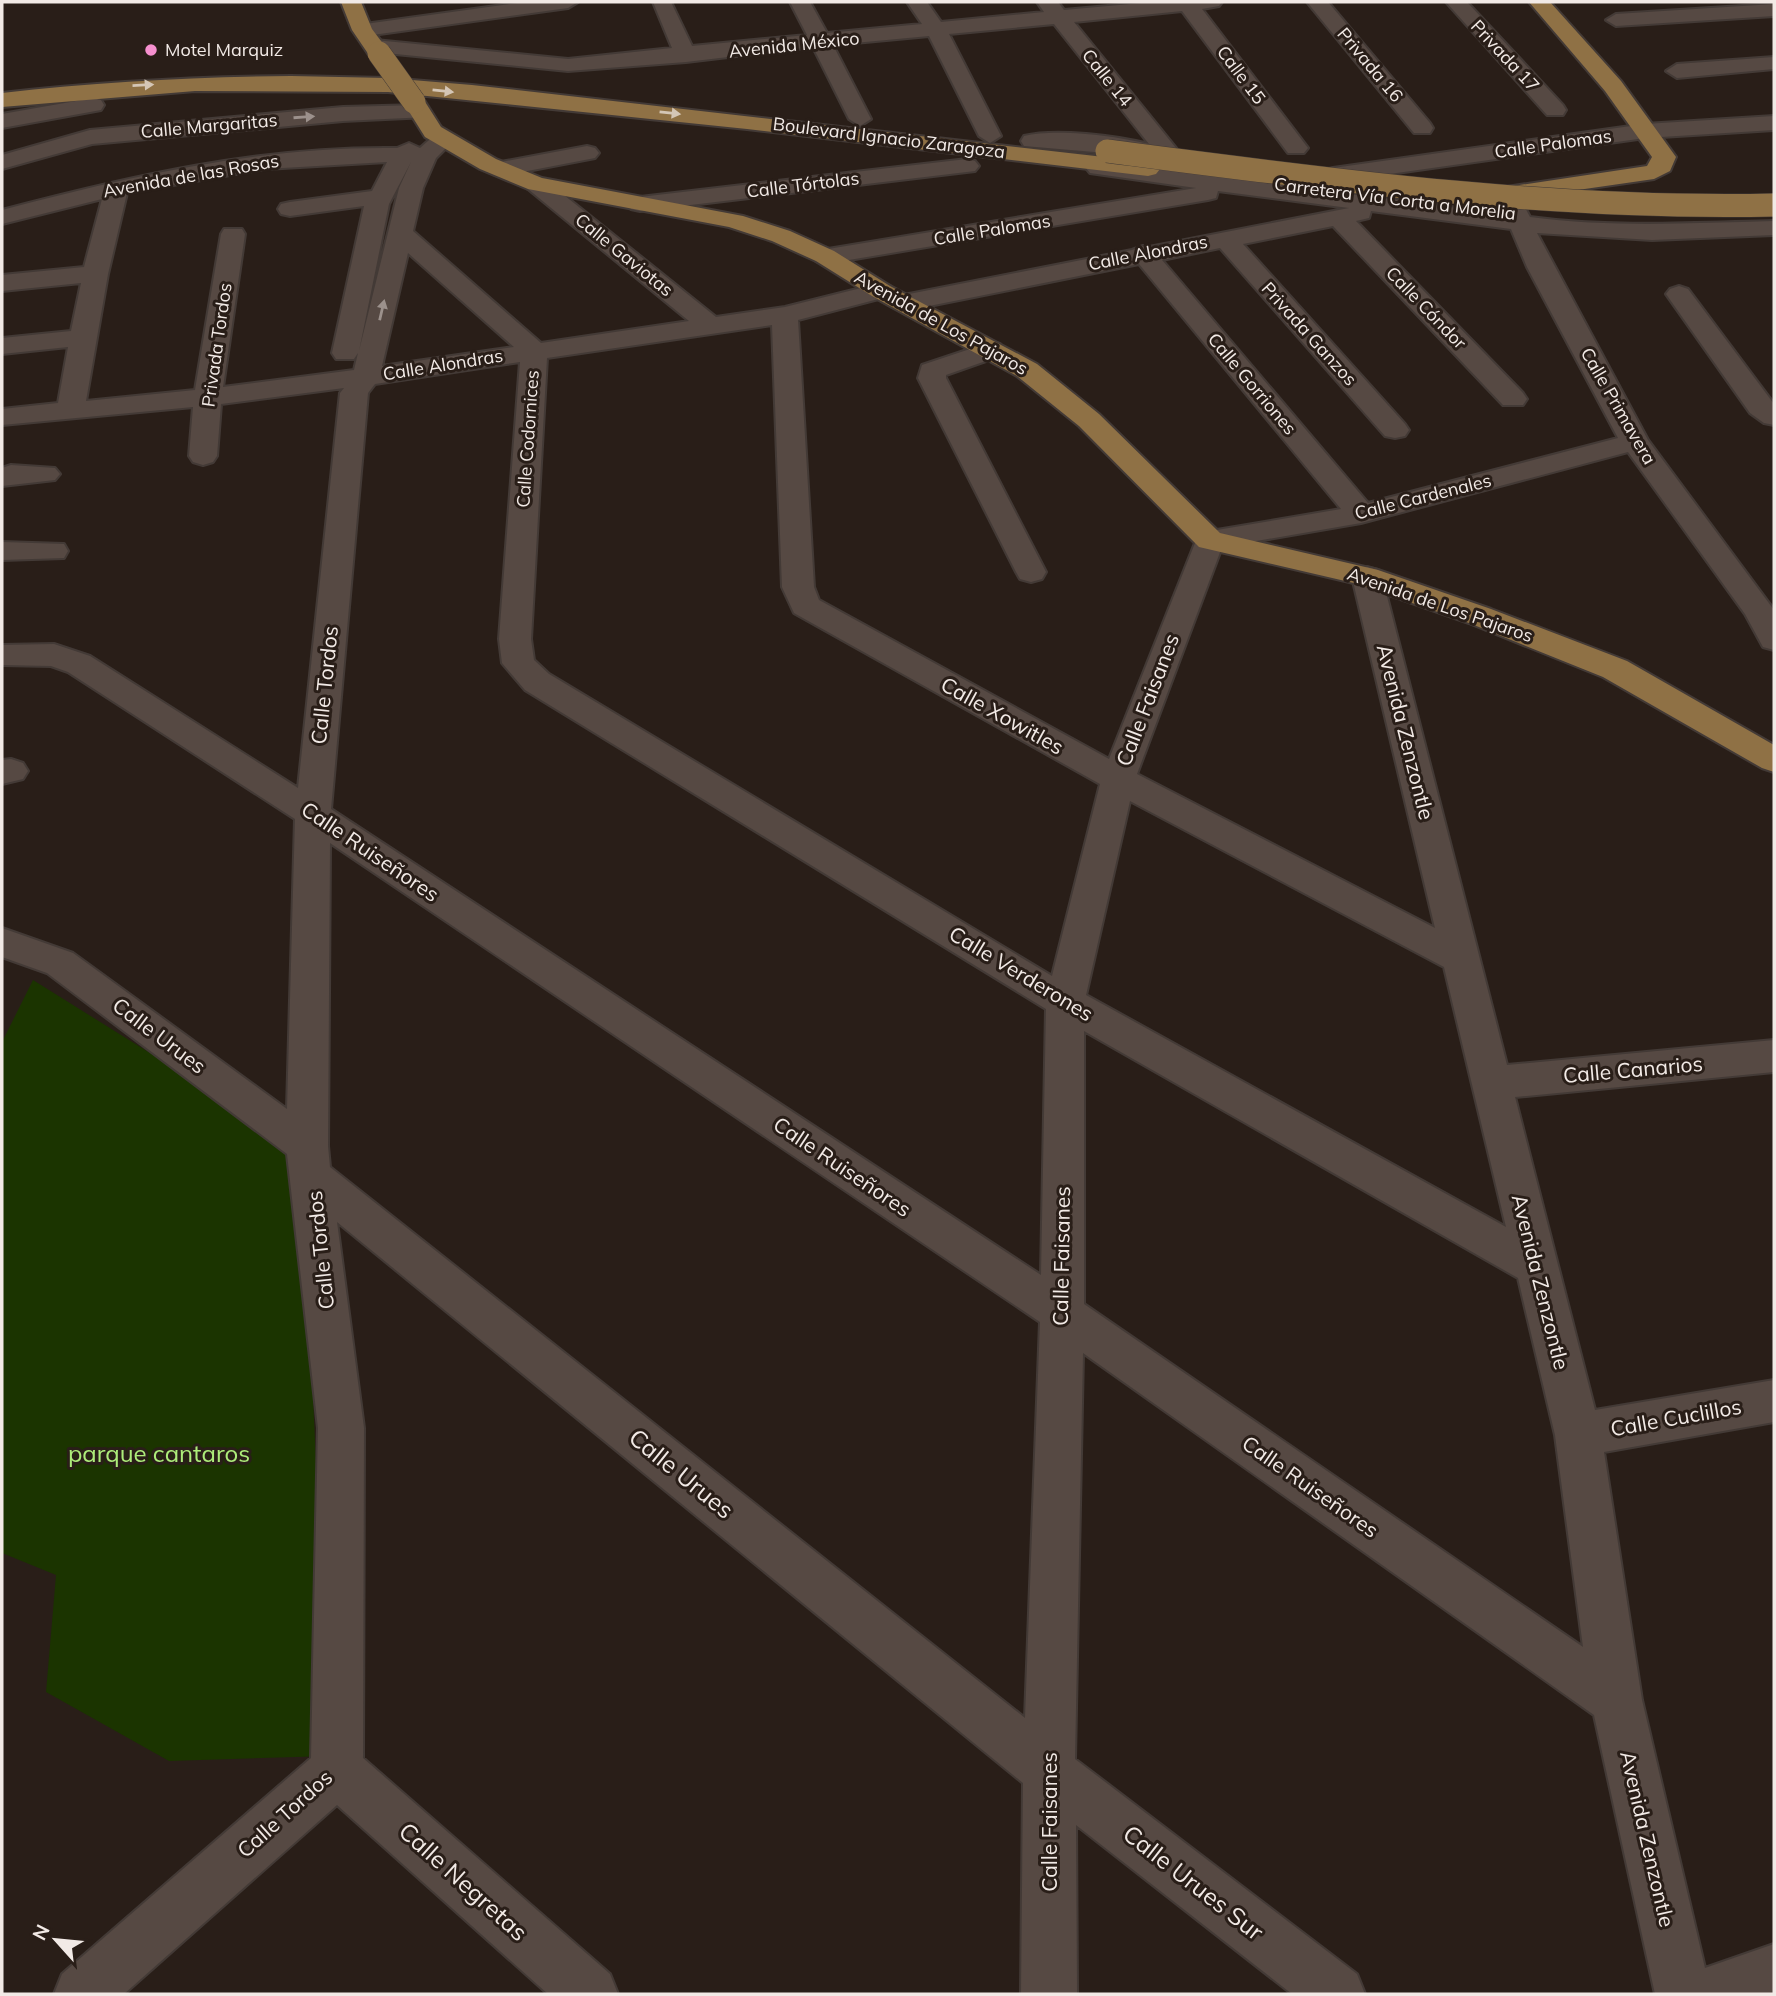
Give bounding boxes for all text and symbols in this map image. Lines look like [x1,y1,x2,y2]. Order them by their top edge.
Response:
street label: Privada 17 [1466,15,1545,97]
street label: Privada 16 [1333,23,1408,107]
street label: Avenida México [728,26,860,63]
place label: Motel Marquiz [165,38,283,61]
street label: Calle 15 [1212,41,1271,109]
marker: Motel Marquiz [143,42,159,58]
street label: Calle 14 [1077,44,1138,111]
one-way arrow [132,80,154,91]
one-way arrow [432,85,454,96]
street label: Calle Margaritas [140,108,278,143]
one-way arrow [659,108,681,119]
one-way arrow [294,111,316,122]
street label: Boulevard Ignacio Zaragoza [772,112,1006,163]
street label: Calle Palomas [1493,124,1613,163]
street label: Avenida de las Rosas [101,149,281,202]
street label: Calle Tórtolas [745,166,861,203]
street label: Carretera Vía Corta a Morelia [1273,172,1517,225]
street label: Calle Gaviotas [571,208,678,301]
street label: Calle Palomas [932,209,1052,250]
street label: Calle Alondras [1086,230,1210,275]
street label: Calle Cóndor [1381,262,1472,354]
street label: Avenida de Los Pajaros [850,265,1032,380]
street label: Privada Ganzos [1257,277,1362,390]
street label: Privada Tordos [196,281,237,408]
one-way arrow [376,299,387,321]
street label: Calle Gorriones [1203,328,1302,439]
street label: Calle Primavera [1576,343,1661,468]
street label: Calle Alondras [381,344,505,385]
street label: Calle Codornices [511,369,544,508]
street label: Calle Cardenales [1352,468,1494,525]
street label: Avenida de Los Pajaros [1344,562,1536,647]
street label: Calle Tordos [305,624,343,745]
street label: Calle Faisanes [1110,630,1184,769]
street label: Avenida Zenzontle [1372,641,1440,822]
street label: Calle Xowitles [937,671,1068,760]
street label: Calle Ruiseñores [297,795,444,907]
street label: Calle Verderones [945,920,1098,1026]
street label: Calle Urues [108,992,212,1079]
street label: Calle Canarios [1562,1050,1704,1088]
street label: Calle Ruiseñores [769,1110,916,1222]
street label: Calle Faisanes [1047,1186,1075,1326]
street label: Calle Tordos [301,1190,339,1311]
street label: Avenida Zenzontle [1507,1191,1575,1372]
street label: Calle Cuclillos [1608,1393,1743,1441]
street label: Calle Urues [623,1422,740,1525]
street label: Calle Ruiseñores [1237,1429,1384,1543]
park label: parque cantaros [68,1438,250,1468]
street label: Avenida Zenzontle [1615,1748,1681,1929]
street label: Calle Faisanes [1036,1752,1062,1892]
street label: Calle Tordos [231,1764,337,1863]
street label: Calle Negretas [393,1816,534,1947]
street label: Calle Urues Sur [1117,1818,1270,1947]
north arrow [21,1905,91,1975]
text: N [27,1920,55,1944]

